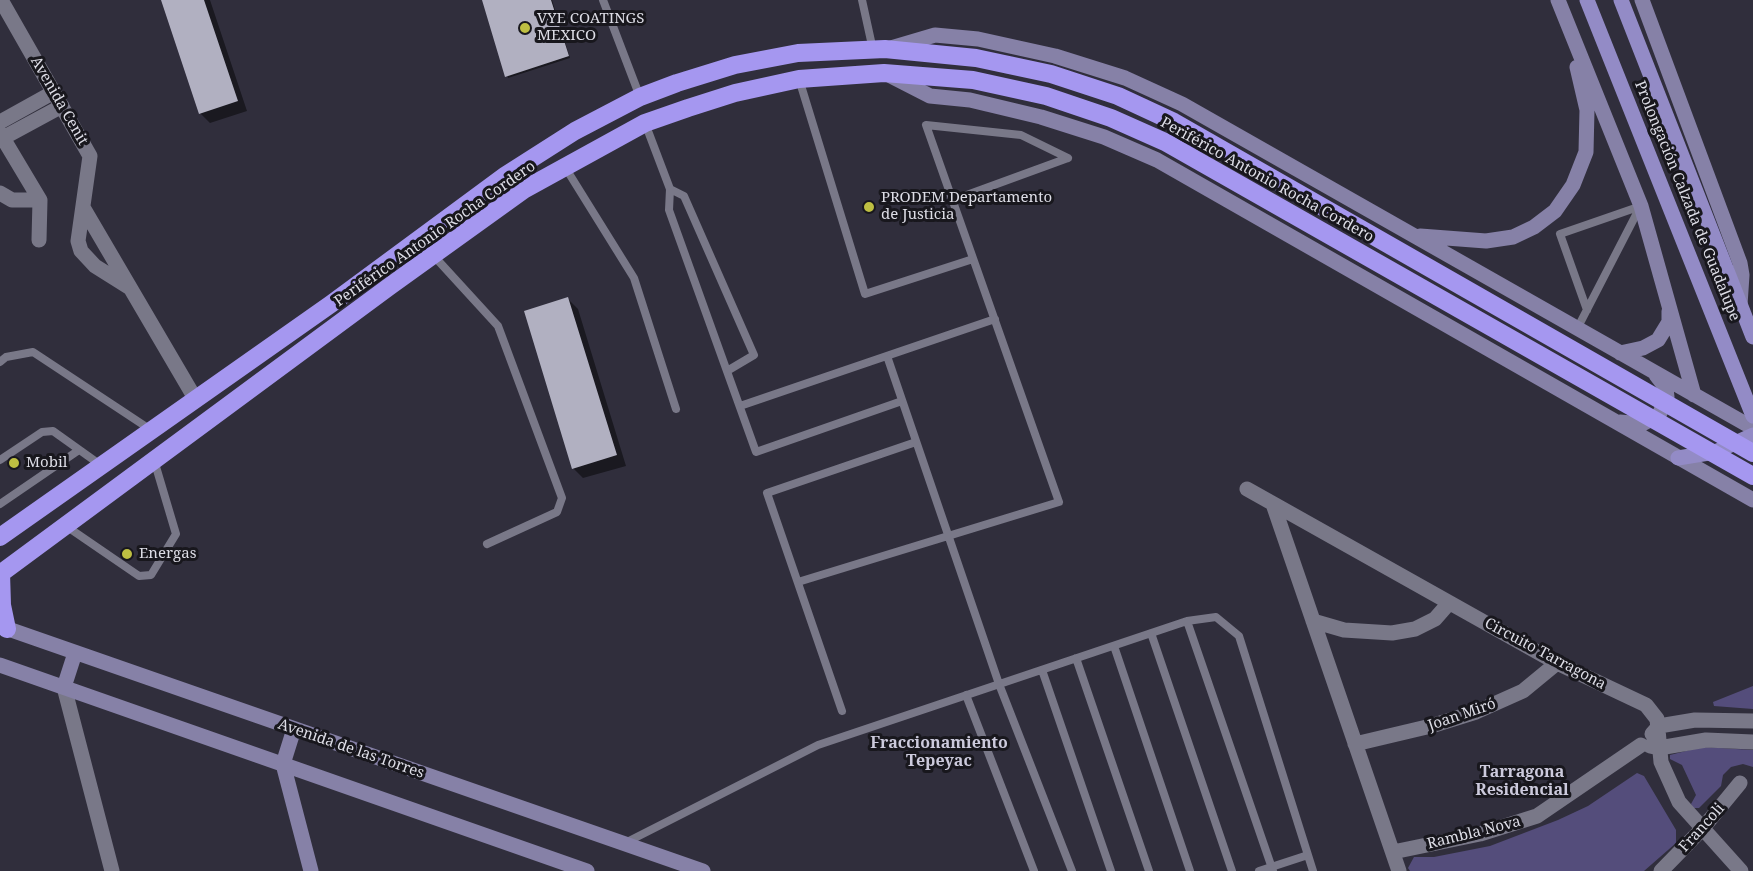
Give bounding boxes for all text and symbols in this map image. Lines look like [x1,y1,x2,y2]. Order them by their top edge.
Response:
place label: VYE COATINGS MEXICO [537,10,644,45]
marker: VYE COATINGS MEXICO [518,21,532,35]
street label: Avenida Cenit [26,53,92,149]
street label: Prolongación Calzada de Guadalupe [1630,78,1744,324]
street label: Periférico Antonio Rocha Cordero [1157,114,1377,246]
street label: Periférico Antonio Rocha Cordero [331,157,539,311]
place label: PRODEM Departamento de Justicia [881,189,1052,224]
marker: PRODEM Departamento de Justicia [862,200,876,214]
place label: Mobil [26,454,67,472]
marker: Mobil [7,456,21,470]
place label: Energas [139,545,196,563]
marker: Energas [120,547,134,561]
street label: Circuito Tarragona [1481,614,1609,694]
street label: Joan Miró [1426,695,1498,735]
street label: Avenida de las Torres [276,716,426,782]
district label: Fraccionamiento Tepeyac [870,733,1008,771]
district label: Tarragona Residencial [1475,762,1569,800]
street label: Francoli [1675,800,1729,856]
street label: Rambla Nova [1425,813,1523,853]

